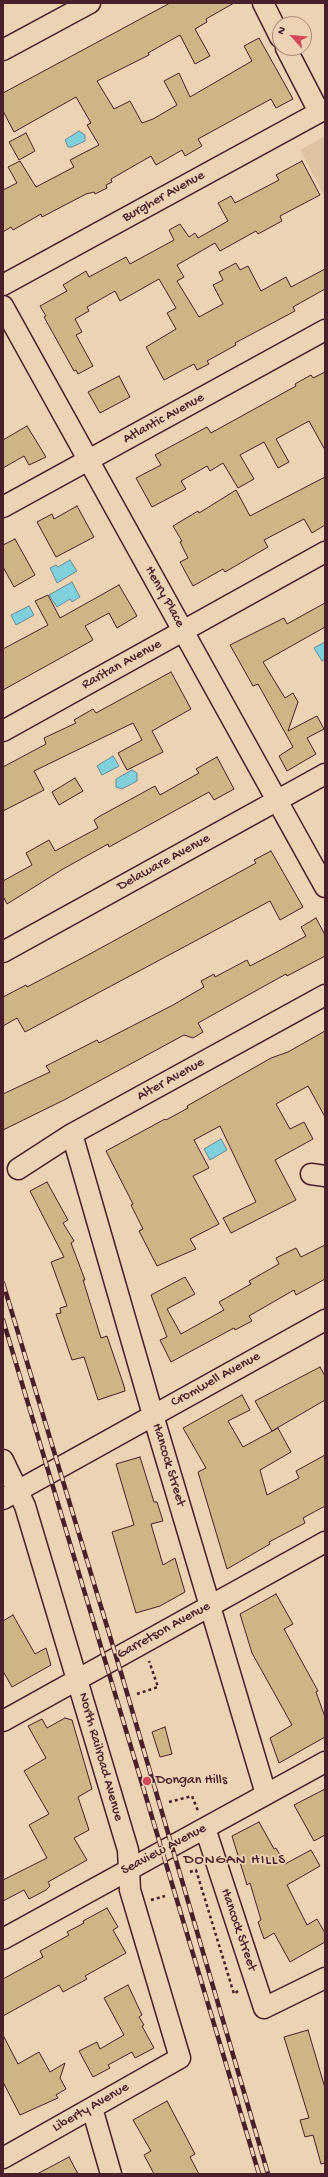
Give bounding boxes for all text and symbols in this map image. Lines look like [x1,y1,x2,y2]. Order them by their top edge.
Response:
north arrow [272,16,312,56]
text: N [275,25,289,37]
street label: Burgher Avenue [120,167,208,227]
street label: Atlantic Avenue [120,390,208,448]
street label: Henry Place [140,563,188,631]
street label: Raritan Avenue [79,636,165,694]
street label: Delaware Avenue [115,831,213,895]
street label: Alter Avenue [134,1055,208,1105]
street label: Cromwell Avenue [168,1349,264,1411]
street label: Hancock Street [147,1421,189,1509]
street label: Garretson Avenue [114,1598,214,1664]
street label: North Railroad Avenue [74,1691,126,1823]
place label: Dongan Hills [156,1773,227,1789]
marker: Dongan Hills [141,1775,153,1787]
street label: Seaview Avenue [118,1820,210,1880]
district label: DONGAN HILLS [184,1852,286,1870]
street label: Hancock Street [216,1887,260,1973]
street label: Liberty Avenue [50,2079,132,2137]

